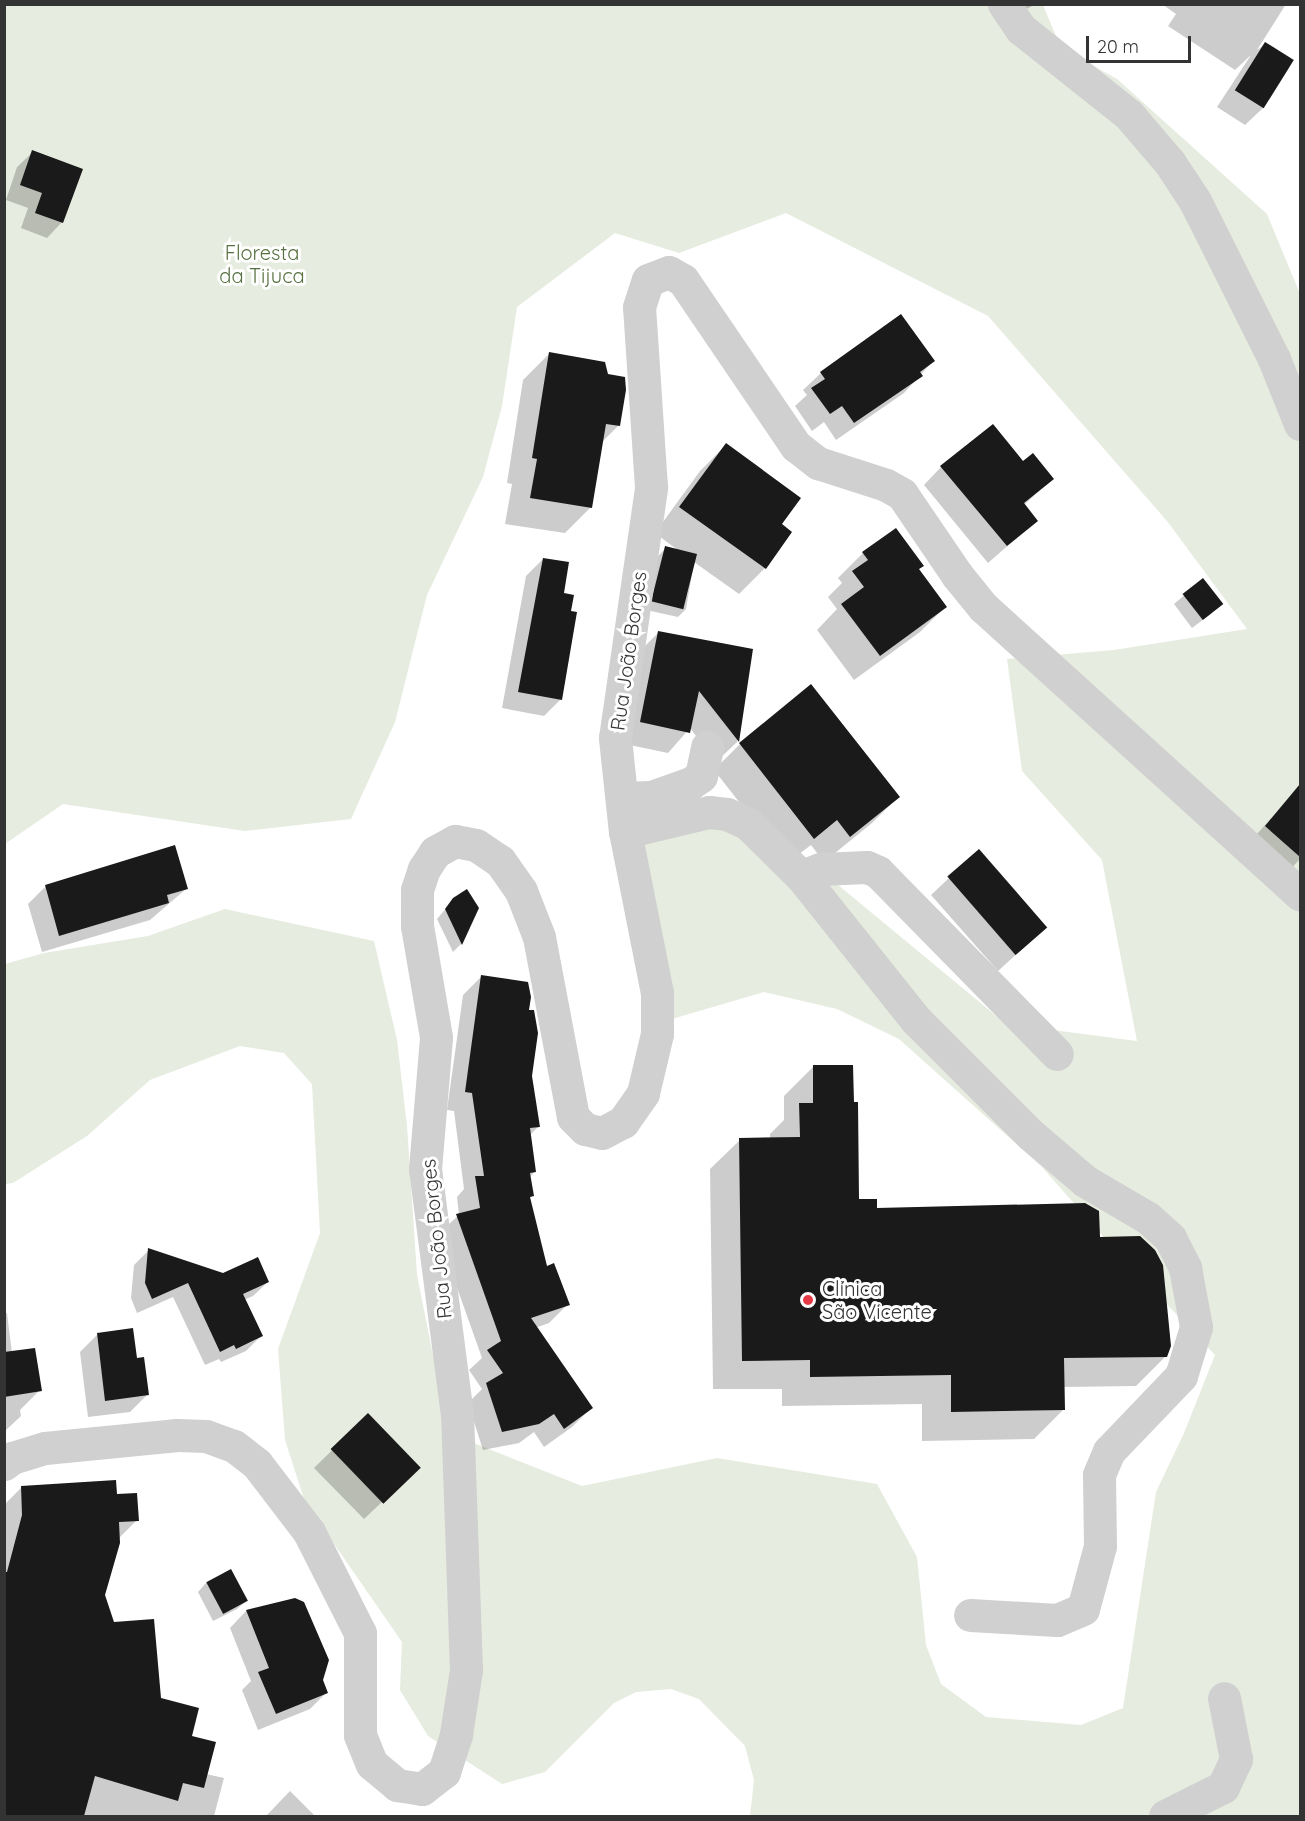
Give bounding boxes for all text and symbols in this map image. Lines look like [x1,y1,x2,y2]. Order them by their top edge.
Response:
scale bar [1089,24,1194,62]
text: 20 m [1097,35,1139,58]
park label: Floresta da Tijuca [219,240,305,287]
street label: Rua João Borges [605,570,651,732]
street label: Rua João Borges [416,1158,456,1320]
place label: Clínica São Vicente [822,1276,932,1323]
marker: Clínica São Vicente [799,1291,817,1309]

